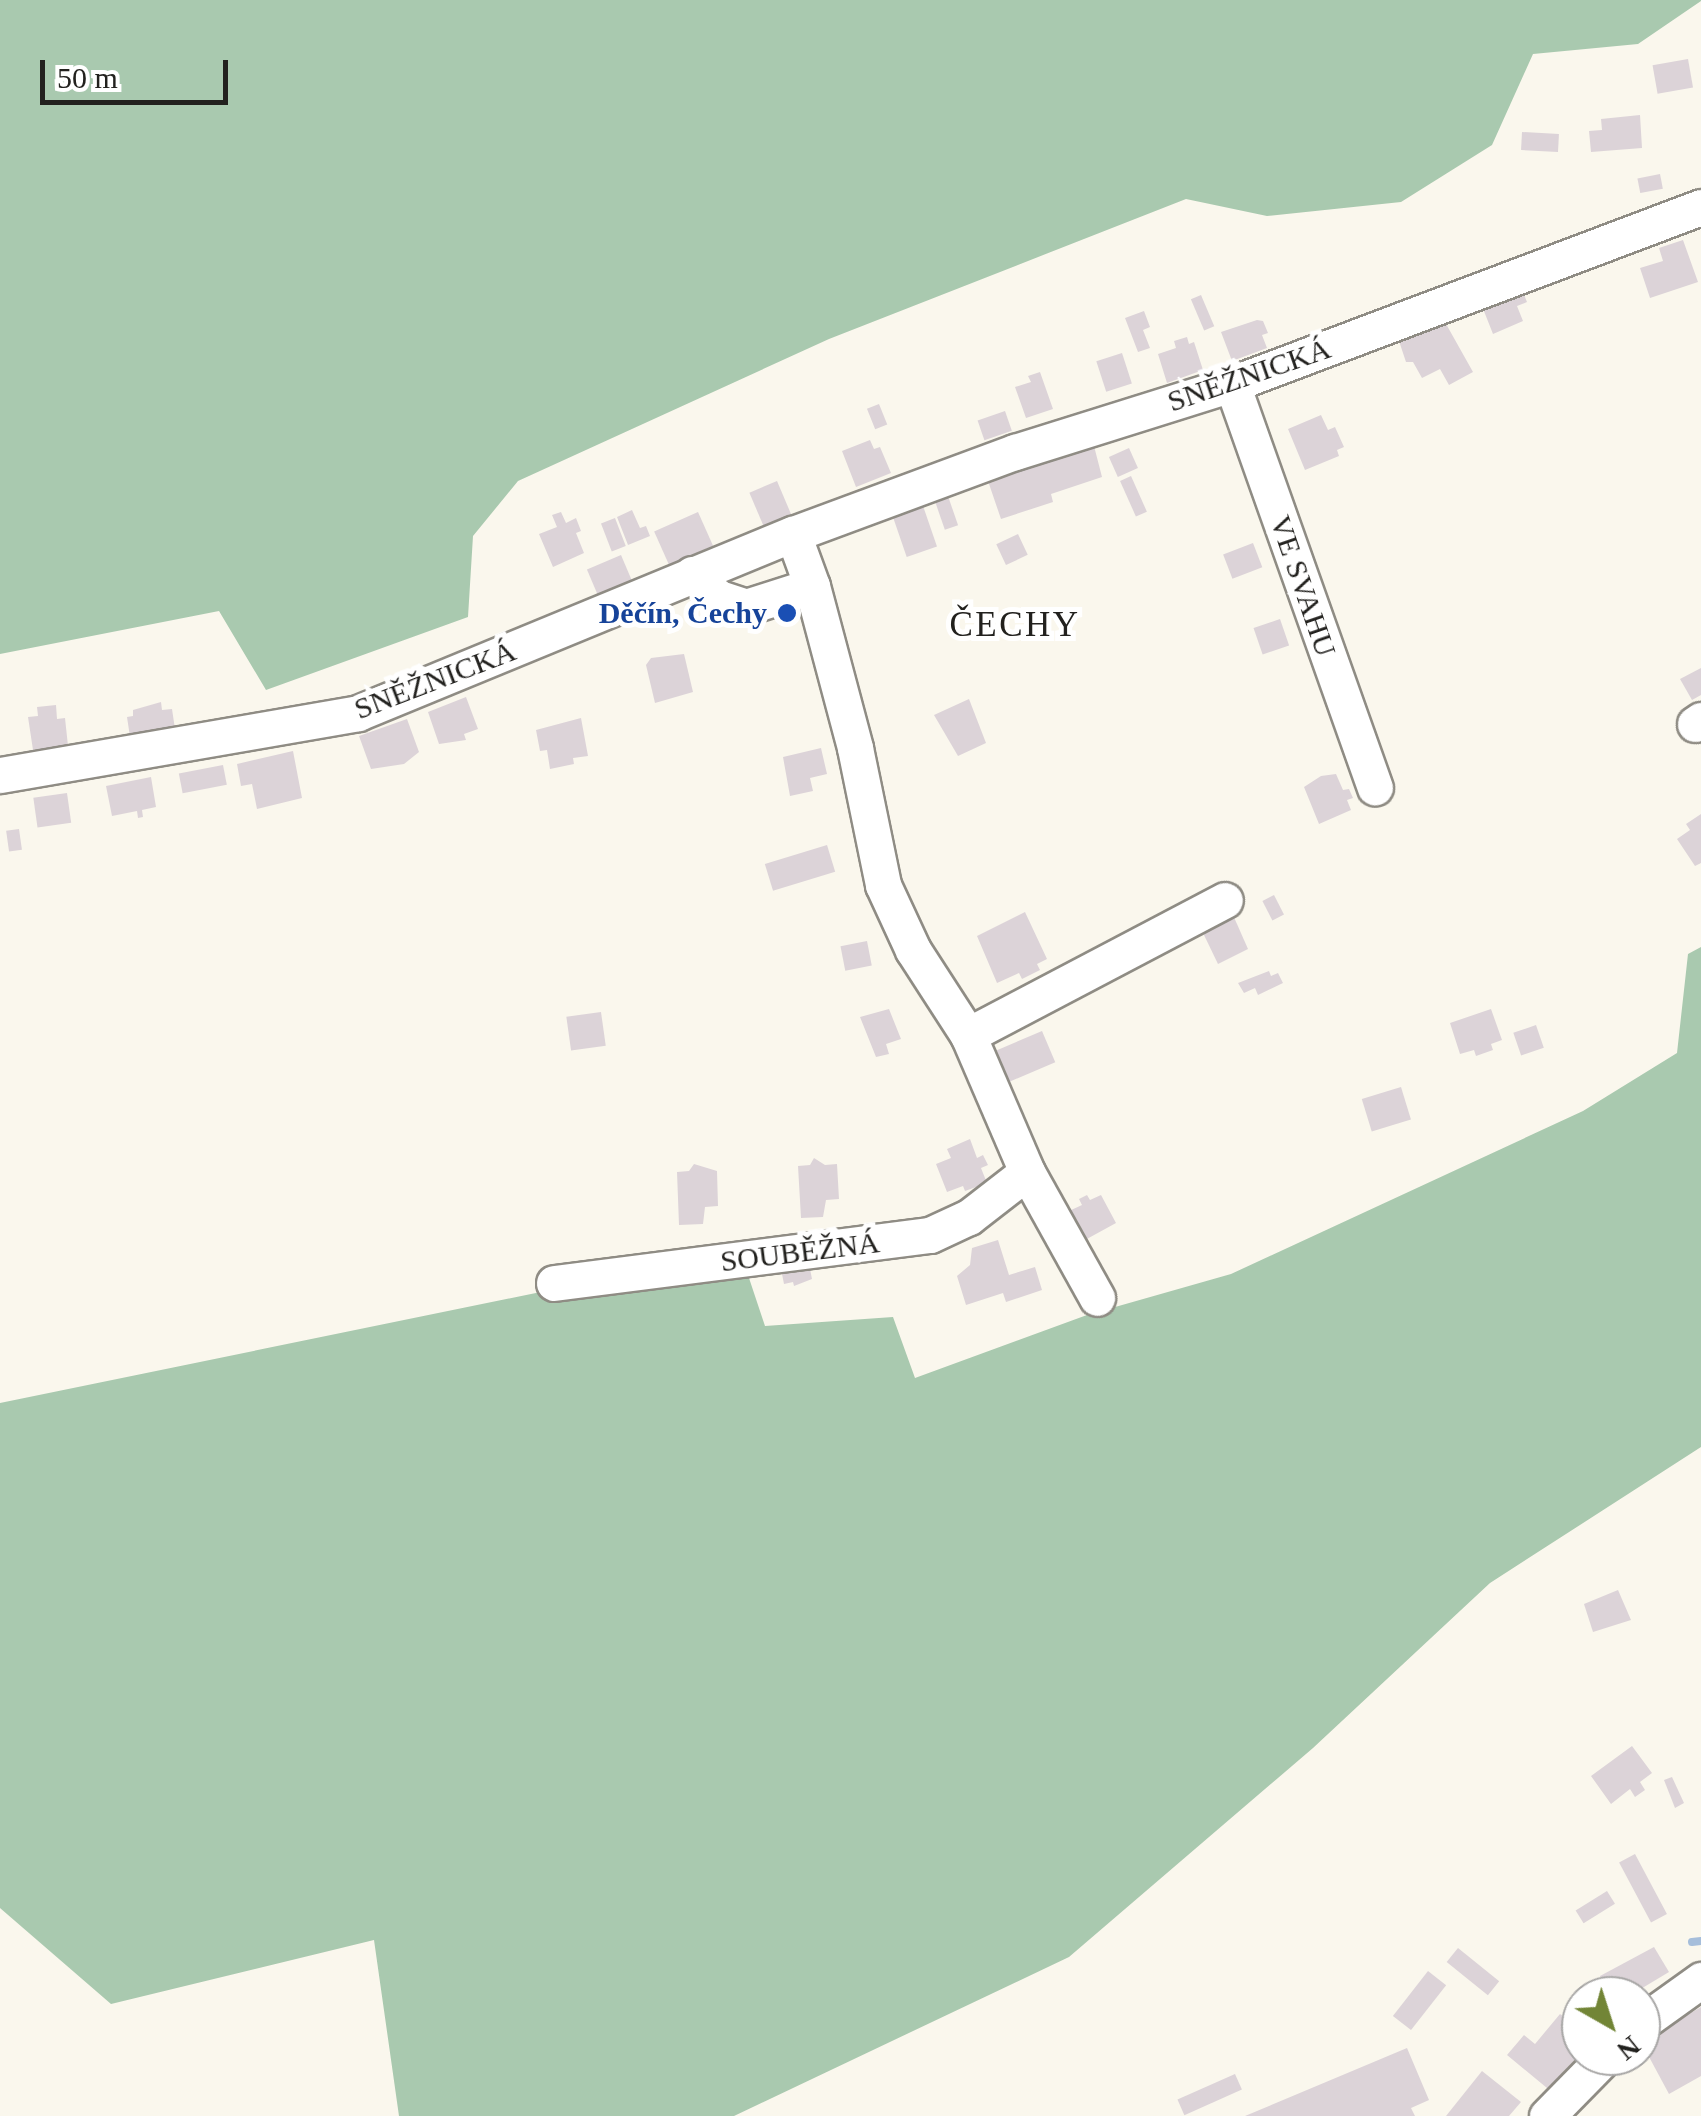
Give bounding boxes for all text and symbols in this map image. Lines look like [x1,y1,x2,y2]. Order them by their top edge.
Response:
scale bar [45,40,232,102]
text: 50 m [57,61,118,94]
street label: SNĚŽNICKÁ [1163,330,1335,420]
street label: VE SVAHU [1262,511,1344,661]
place label: Děčín, Čechy [599,595,767,631]
marker: Děčín, Čechy [776,602,798,624]
district label: ČECHY [949,604,1081,646]
street label: SNĚŽNICKÁ [349,633,521,727]
street label: SOUBĚŽNÁ [718,1224,882,1280]
north arrow [1561,1976,1661,2076]
text: N [1611,2030,1647,2067]

